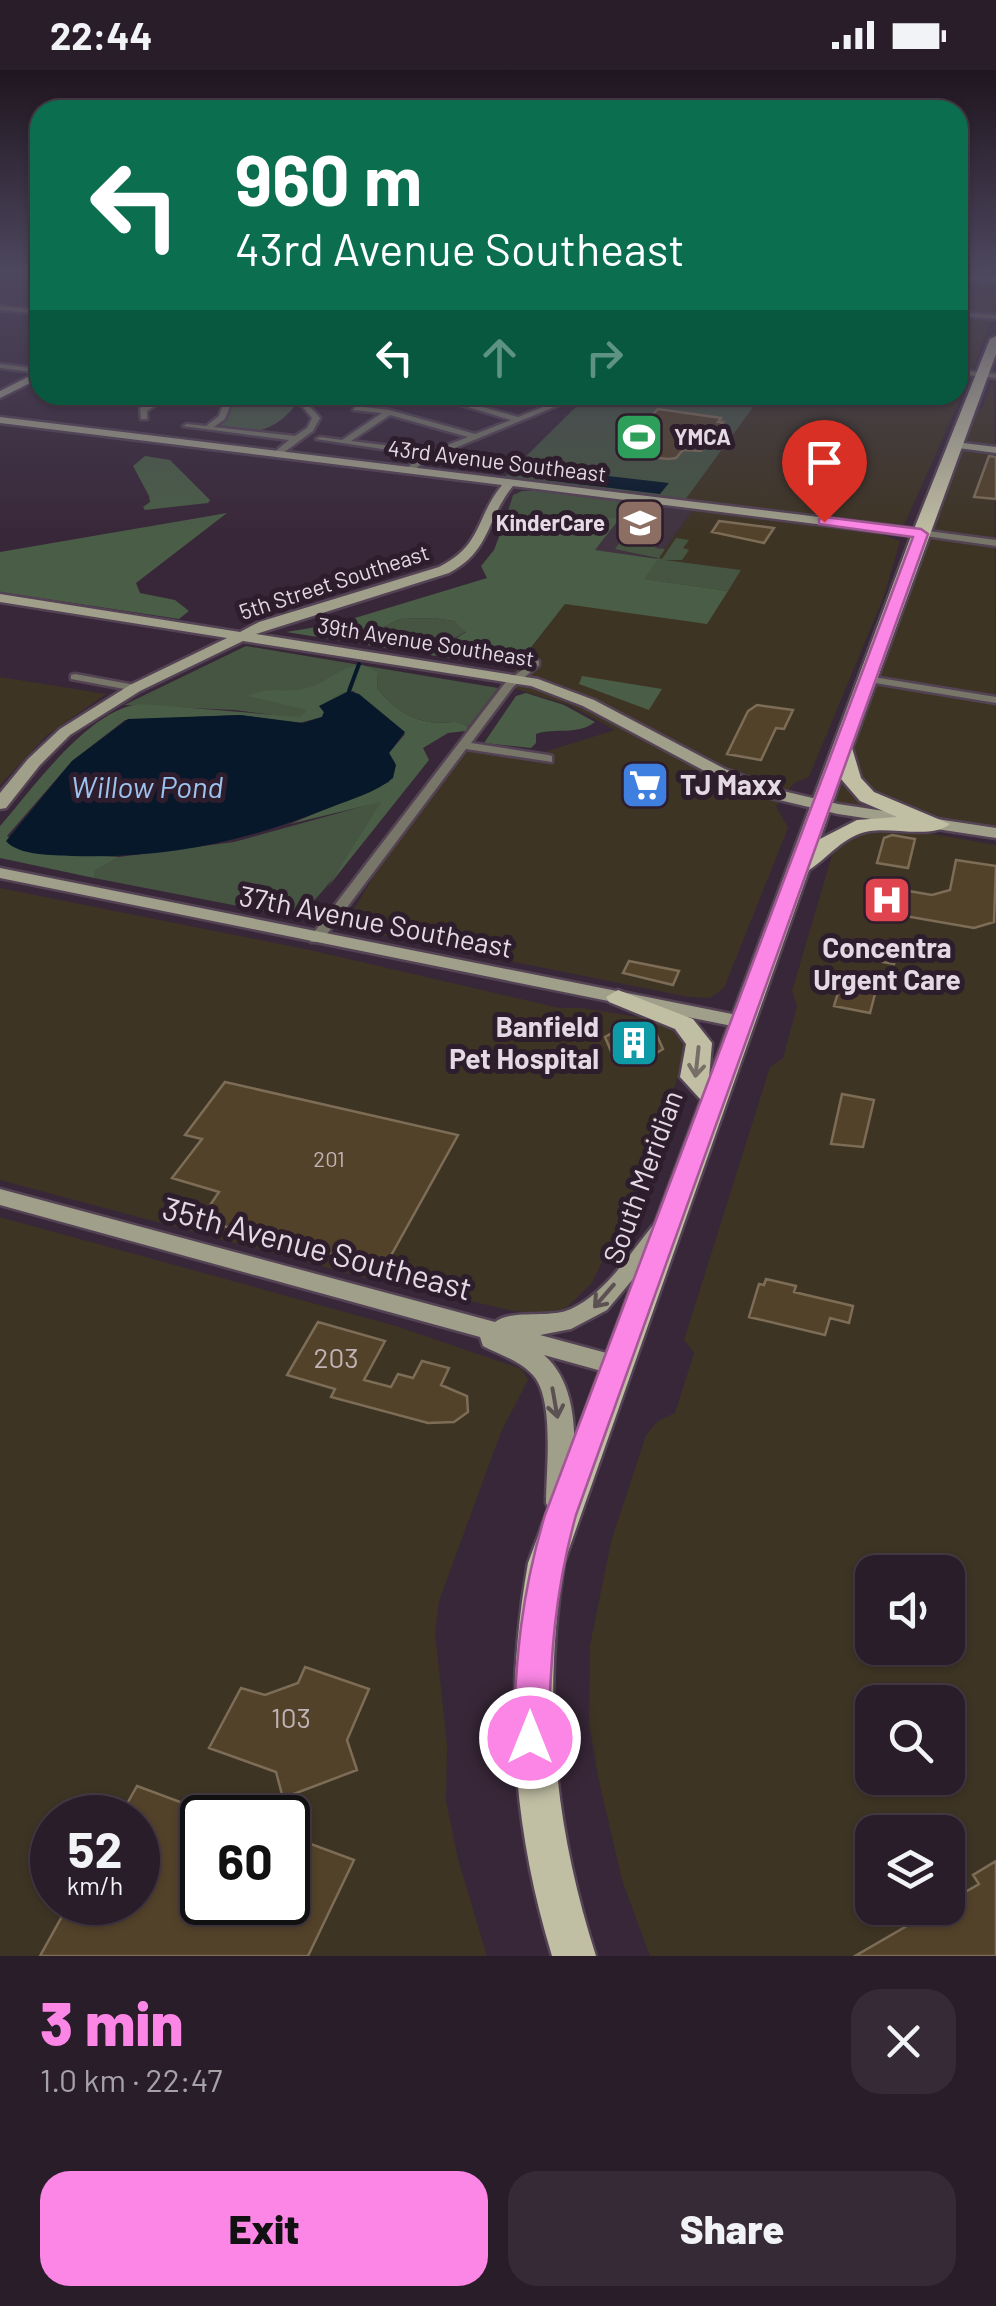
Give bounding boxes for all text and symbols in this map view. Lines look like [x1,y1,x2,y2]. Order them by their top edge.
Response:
text: 22:44 [50,12,152,58]
text: 960 m [235,136,422,220]
icon: left [70,140,200,270]
text: 43rd Avenue Southeast [235,221,685,275]
icon: left [367,330,422,385]
icon: ahead [472,330,527,385]
icon: right [577,330,632,385]
sports icon: YMCA [613,411,665,463]
pin [782,420,867,523]
place label: YMCA [674,423,731,449]
street label: 43rd Avenue Southeast [386,434,608,486]
icon: arrive [797,435,852,490]
school or university icon: KinderCare [614,497,666,549]
place label: KinderCare [496,509,605,535]
street label: 5th Street Southeast [236,538,432,624]
street label: 39th Avenue Southeast [316,611,536,671]
supermarket icon: TJ Maxx [619,759,671,811]
place label: TJ Maxx [680,767,782,801]
water label: Willow Pond [71,768,223,804]
hospital icon: Concentra Urgent Care [861,874,913,926]
street label: 37th Avenue Southeast [237,878,516,964]
place label: Concentra Urgent Care [813,930,961,996]
place label: Banfield Pet Hospital [449,1009,599,1075]
building icon: Banfield Pet Hospital [608,1017,660,1069]
one-way arrow [687,1045,706,1078]
street label: South Meridian [595,1086,689,1268]
house number: 201 [313,1145,345,1171]
street label: 35th Avenue Southeast [159,1187,476,1307]
one-way arrow [594,1283,616,1309]
house number: 203 [313,1340,359,1374]
one-way arrow [546,1386,565,1419]
map controls [855,1555,965,1925]
button: sound [855,1555,965,1665]
button: search [855,1685,965,1795]
position arrow [478,1686,582,1790]
house number: 103 [271,1700,311,1734]
speed limit sign: 60 [180,1795,310,1925]
button: layers [855,1815,965,1925]
text: 52 [68,1818,122,1878]
text: km/h [67,1870,123,1900]
text: 3 min [40,1986,184,2058]
button: close [851,1989,956,2094]
text: 1.0 km · 22:47 [40,2060,222,2098]
button: Exit [40,2171,488,2286]
button: Share [508,2171,956,2286]

